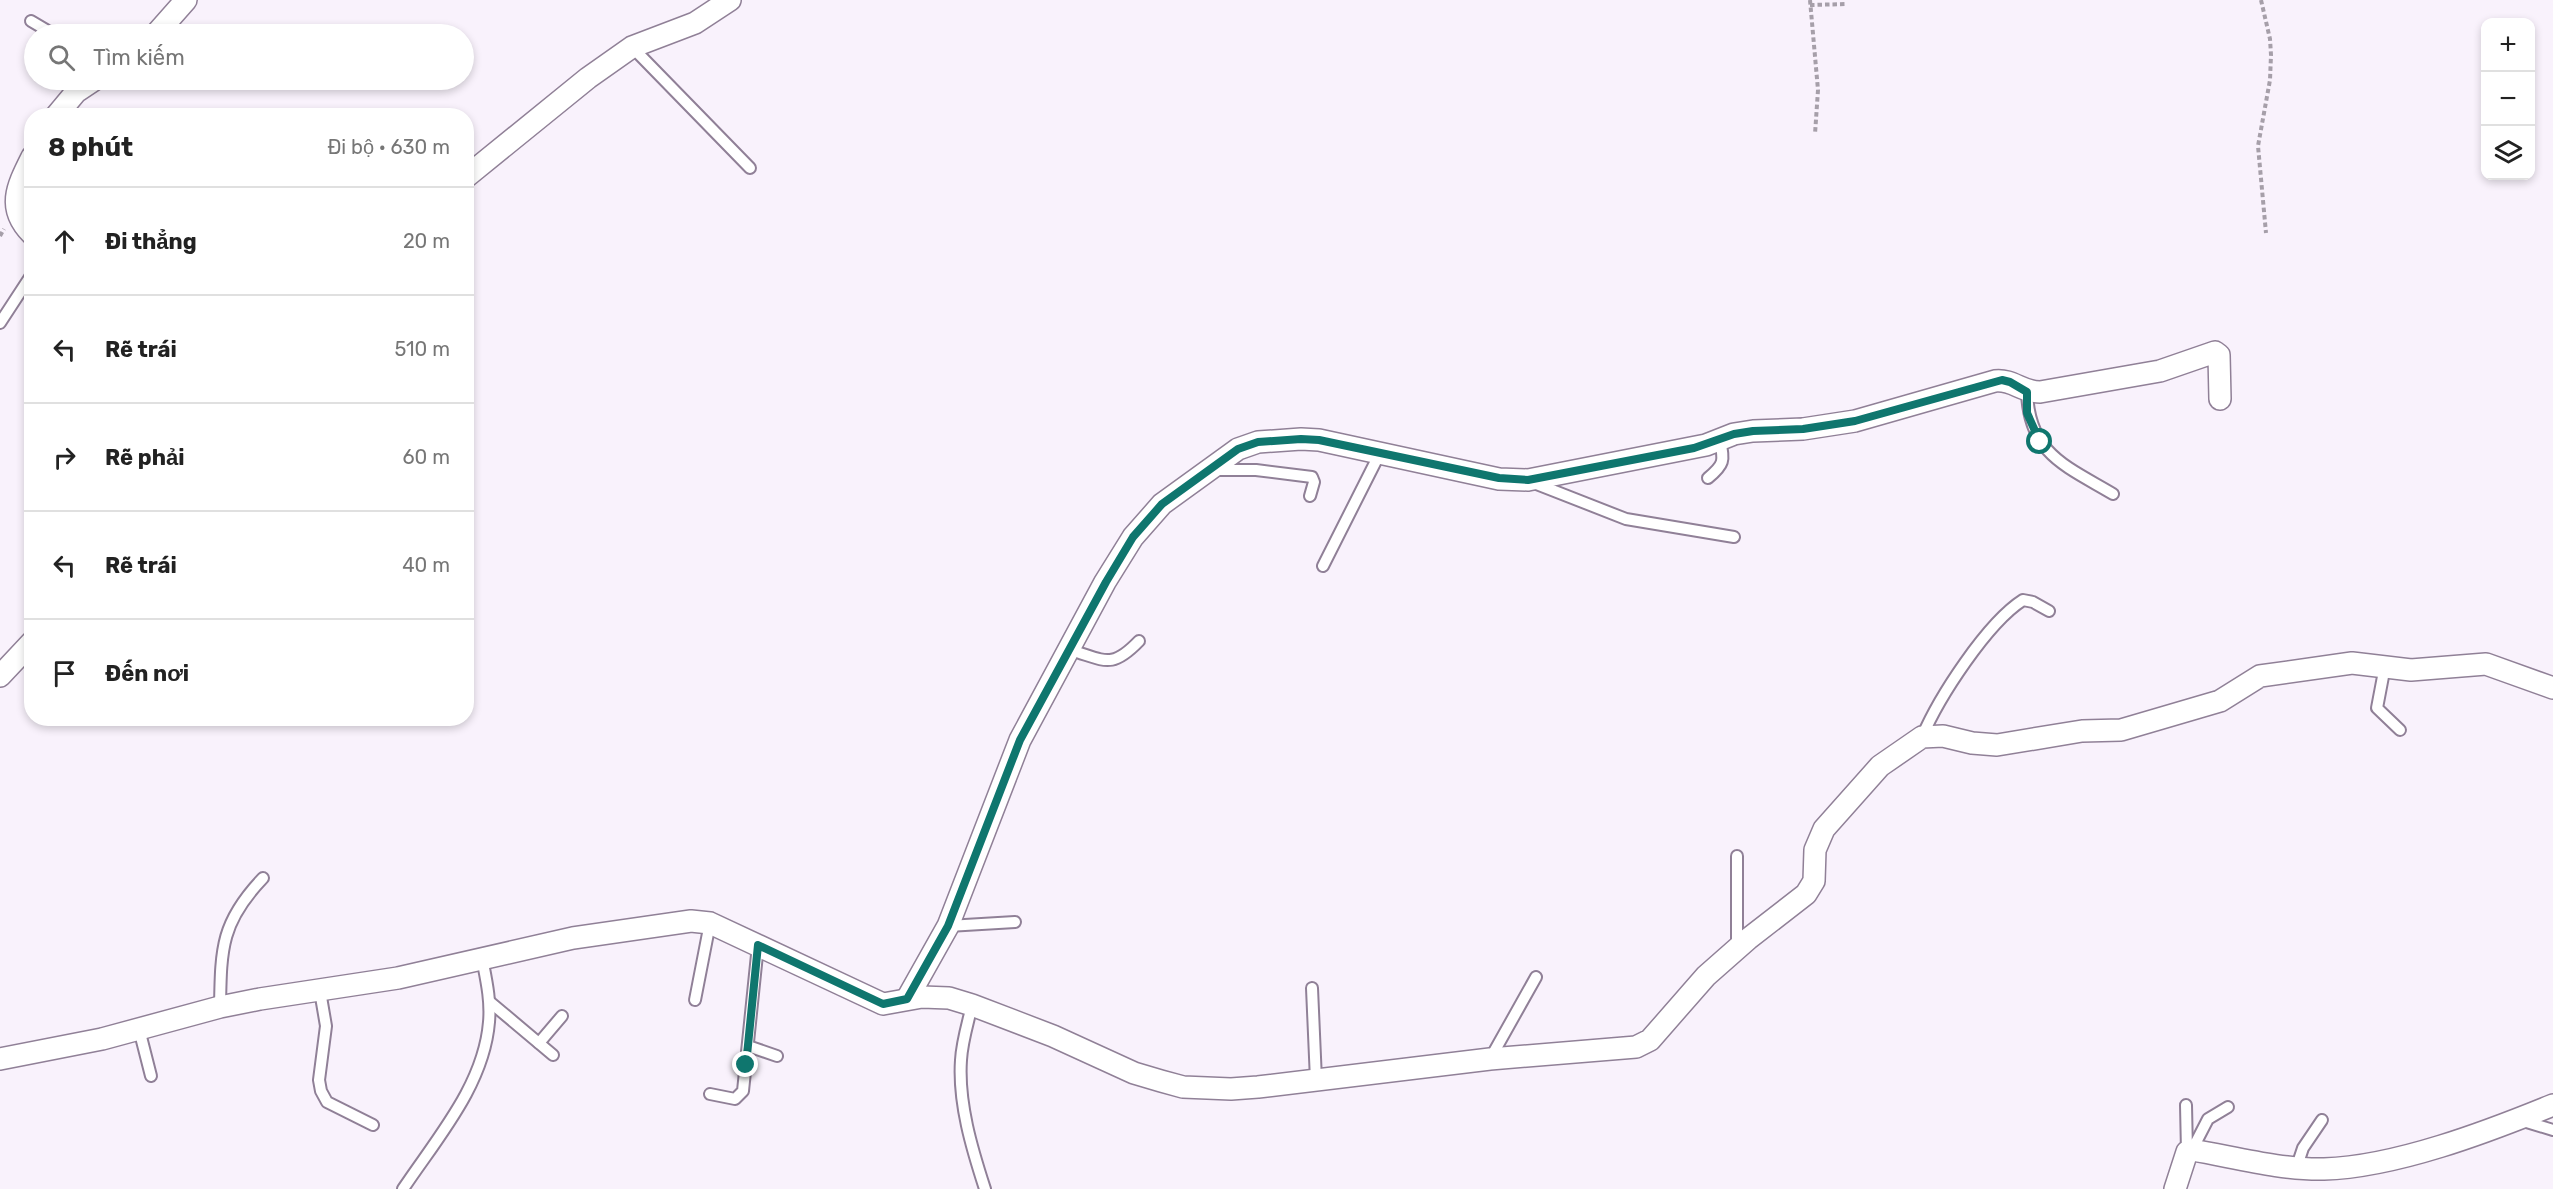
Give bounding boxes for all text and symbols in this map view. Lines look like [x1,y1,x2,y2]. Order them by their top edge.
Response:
map controls [2481,18,2535,180]
button: + [2481,18,2535,72]
search box [24,24,474,90]
icon: search [45,41,78,74]
text: Tìm kiếm [93,44,185,71]
button: − [2481,72,2535,126]
button: layers [2481,126,2535,180]
text: 8 phút [48,132,133,163]
text: Đi bộ · 630 m [327,135,450,159]
icon: ahead [48,225,81,258]
text: Đi thẳng [105,228,197,255]
text: 20 m [403,229,450,253]
icon: left [48,333,81,366]
text: Rẽ trái [105,336,177,363]
text: 510 m [394,337,450,361]
route start [2026,428,2052,454]
icon: right [48,441,81,474]
text: Rẽ phải [105,444,185,471]
text: 60 m [403,445,450,469]
icon: left [48,549,81,582]
text: Rẽ trái [105,552,177,579]
text: 40 m [402,553,450,577]
icon: arrive [48,657,81,690]
text: Đến nơi [105,660,189,687]
route end [732,1051,758,1077]

